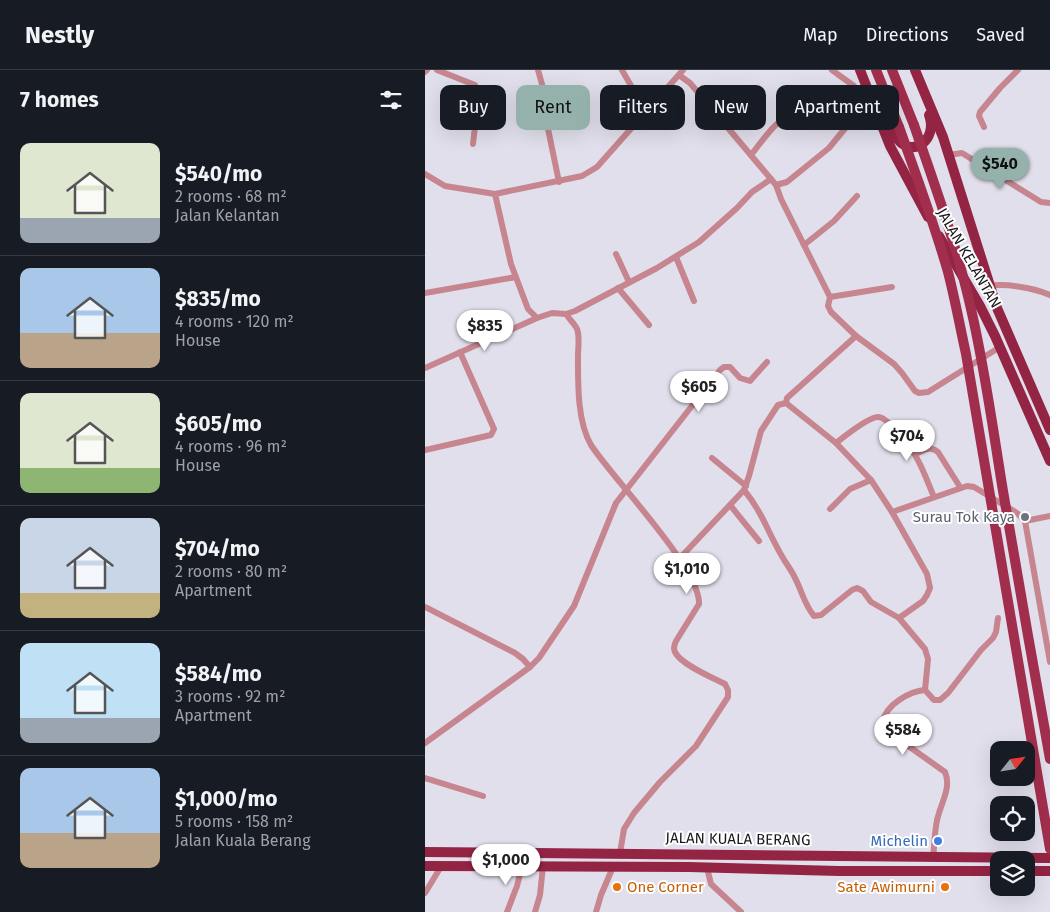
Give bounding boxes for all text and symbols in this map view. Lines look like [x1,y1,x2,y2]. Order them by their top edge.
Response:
text: Nestly [25,21,94,49]
text: Map [803,24,838,46]
text: Directions [866,24,948,46]
text: Saved [976,24,1025,46]
chip: Buy [440,85,506,130]
chip: Rent [516,85,590,130]
chip: Filters [600,85,685,130]
chip: New [695,85,766,130]
chip: Apartment [776,85,899,130]
icon: filters [377,86,405,114]
text: 7 homes [20,87,99,113]
pin: $540 [970,148,1030,190]
text: $540 [982,154,1018,173]
text: $540/mo [175,161,262,187]
icon: home [60,163,120,223]
text: 2 rooms · 68 m² [175,187,287,206]
street label: JALAN KELANTAN [933,205,1005,311]
text: Jalan Kelantan [175,206,280,225]
text: $835/mo [175,286,261,312]
icon: home [60,288,120,348]
pin: $835 [455,310,515,352]
text: 4 rooms · 120 m² [175,312,294,331]
text: $835 [468,316,502,335]
text: House [175,331,221,350]
pin: $605 [669,370,729,413]
text: $605 [681,377,717,396]
text: $605/mo [175,411,262,437]
icon: home [60,413,120,473]
pin: $704 [877,420,937,462]
text: $704 [890,426,924,445]
text: 4 rooms · 96 m² [175,437,287,456]
text: House [175,456,221,475]
place label: Surau Tok Kaya [913,508,1015,526]
marker: Surau Tok Kaya [1019,511,1031,523]
text: $704/mo [175,536,260,562]
icon: home [60,538,120,598]
pin: $1,010 [646,552,728,595]
text: $1,010 [664,559,710,578]
text: 2 rooms · 80 m² [175,562,287,581]
text: Apartment [175,581,252,600]
text: $584/mo [175,661,262,687]
icon: home [60,663,120,723]
text: 3 rooms · 92 m² [175,687,285,706]
text: Apartment [175,706,252,725]
pin: $584 [873,714,933,756]
text: $584 [885,720,921,739]
north arrow [990,741,1035,786]
map controls [990,741,1035,896]
text: $1,000/mo [175,786,277,812]
icon: home [60,788,120,848]
button: locate [990,796,1035,841]
text: 5 rooms · 158 m² [175,812,293,831]
street label: JALAN KUALA BERANG [665,829,811,849]
text: Jalan Kuala Berang [175,831,311,850]
place label: Michelin [871,832,928,850]
marker: Michelin [932,835,944,847]
pin: $1,000 [465,844,547,886]
text: $1,000 [482,850,530,869]
button: layers [990,851,1035,896]
place label: One Corner [627,878,704,896]
place label: Sate Awimurni [837,878,935,896]
marker: One Corner [611,881,623,893]
marker: Sate Awimurni [939,881,951,893]

